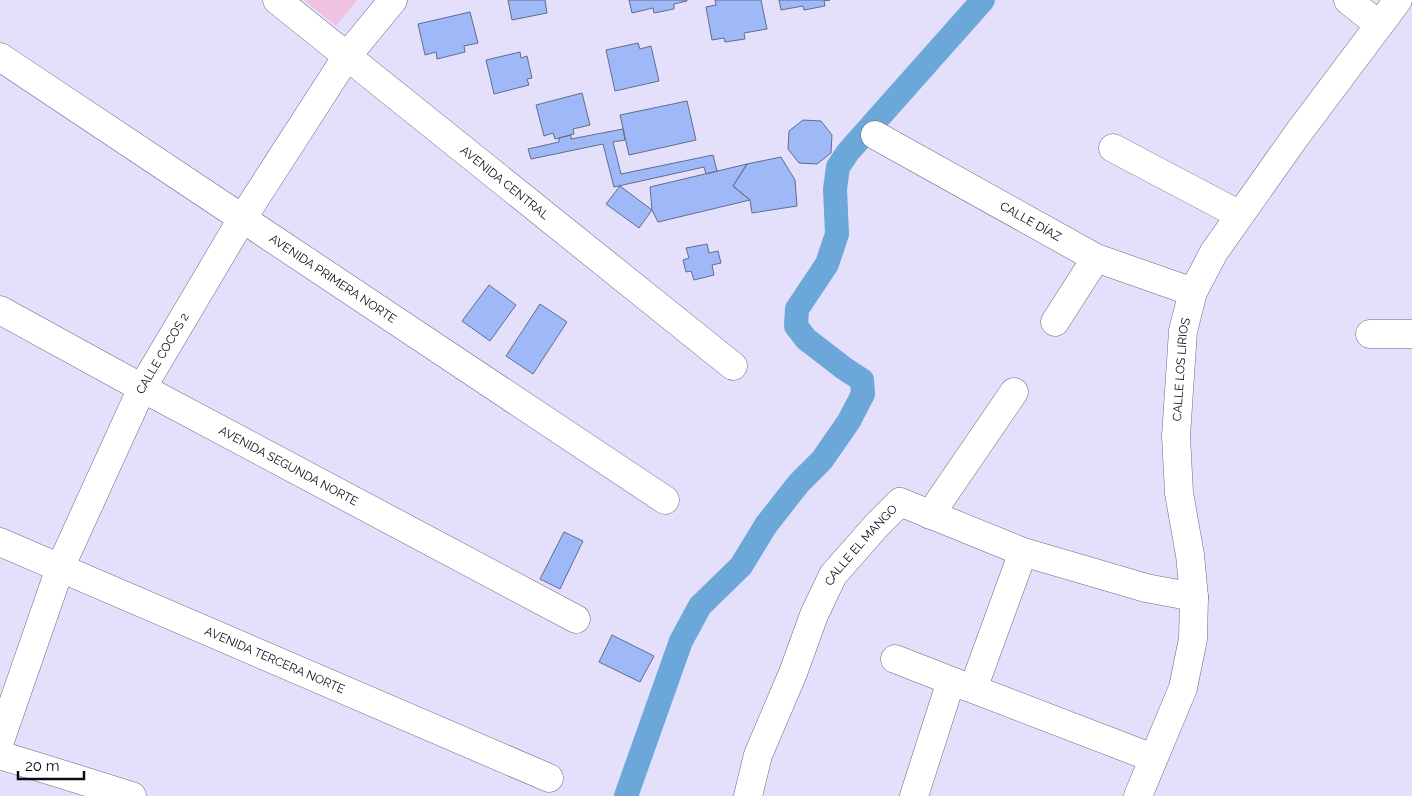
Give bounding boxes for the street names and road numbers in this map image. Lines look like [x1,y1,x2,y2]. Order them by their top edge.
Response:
street label: AVENIDA CENTRAL [458,143,552,222]
street label: CALLE DÍAZ [997,199,1064,244]
street label: AVENIDA PRIMERA NORTE [267,231,399,326]
street label: CALLE COCOS 2 [133,311,192,396]
street label: CALLE LOS LIRIOS [1170,316,1193,422]
street label: AVENIDA SEGUNDA NORTE [217,423,360,509]
street label: CALLE EL MANGO [822,502,900,588]
street label: AVENIDA TERCERA NORTE [202,624,347,696]

